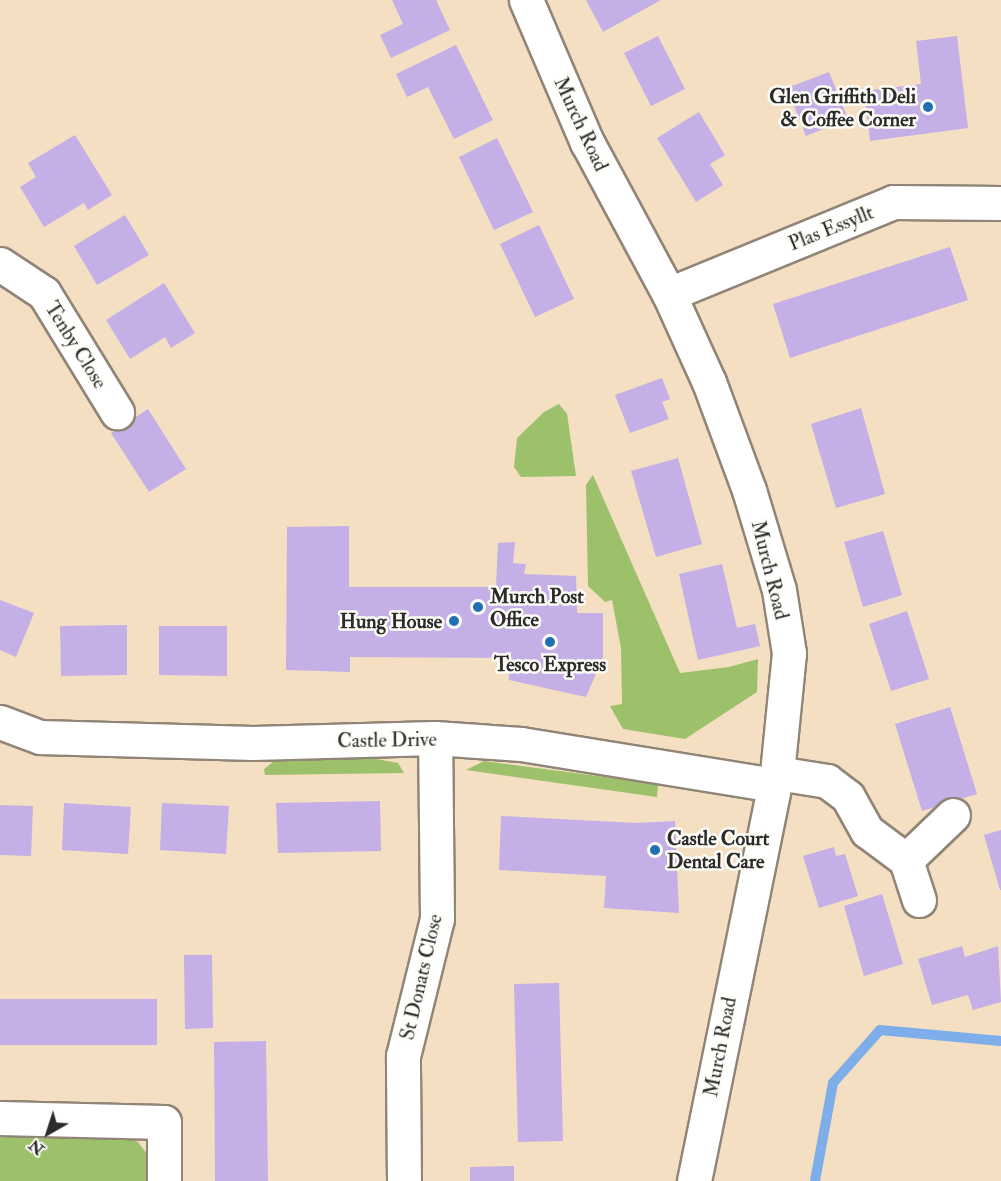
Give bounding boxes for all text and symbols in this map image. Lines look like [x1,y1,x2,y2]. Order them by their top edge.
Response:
street label: Murch Road [549,73,613,175]
place label: Glen Griffith Deli & Coffee Corner [769,84,916,131]
marker: Glen Griffith Deli & Coffee Corner [921,100,935,114]
street label: Plas Essyllt [785,200,877,256]
street label: Tenby Close [40,297,112,393]
street label: Murch Road [746,518,794,622]
place label: Murch Post Office [490,584,584,631]
marker: Murch Post Office [471,600,485,614]
place label: Hung House [340,609,442,633]
marker: Hung House [447,614,461,628]
marker: Tesco Express [543,635,557,649]
place label: Tesco Express [494,652,606,676]
street label: Castle Drive [337,727,437,753]
place label: Castle Court Dental Care [667,826,769,873]
marker: Castle Court Dental Care [648,843,662,857]
street label: St Donats Close [395,912,447,1042]
street label: Murch Road [699,995,741,1099]
north arrow [18,1103,78,1163]
text: N [25,1135,49,1159]

